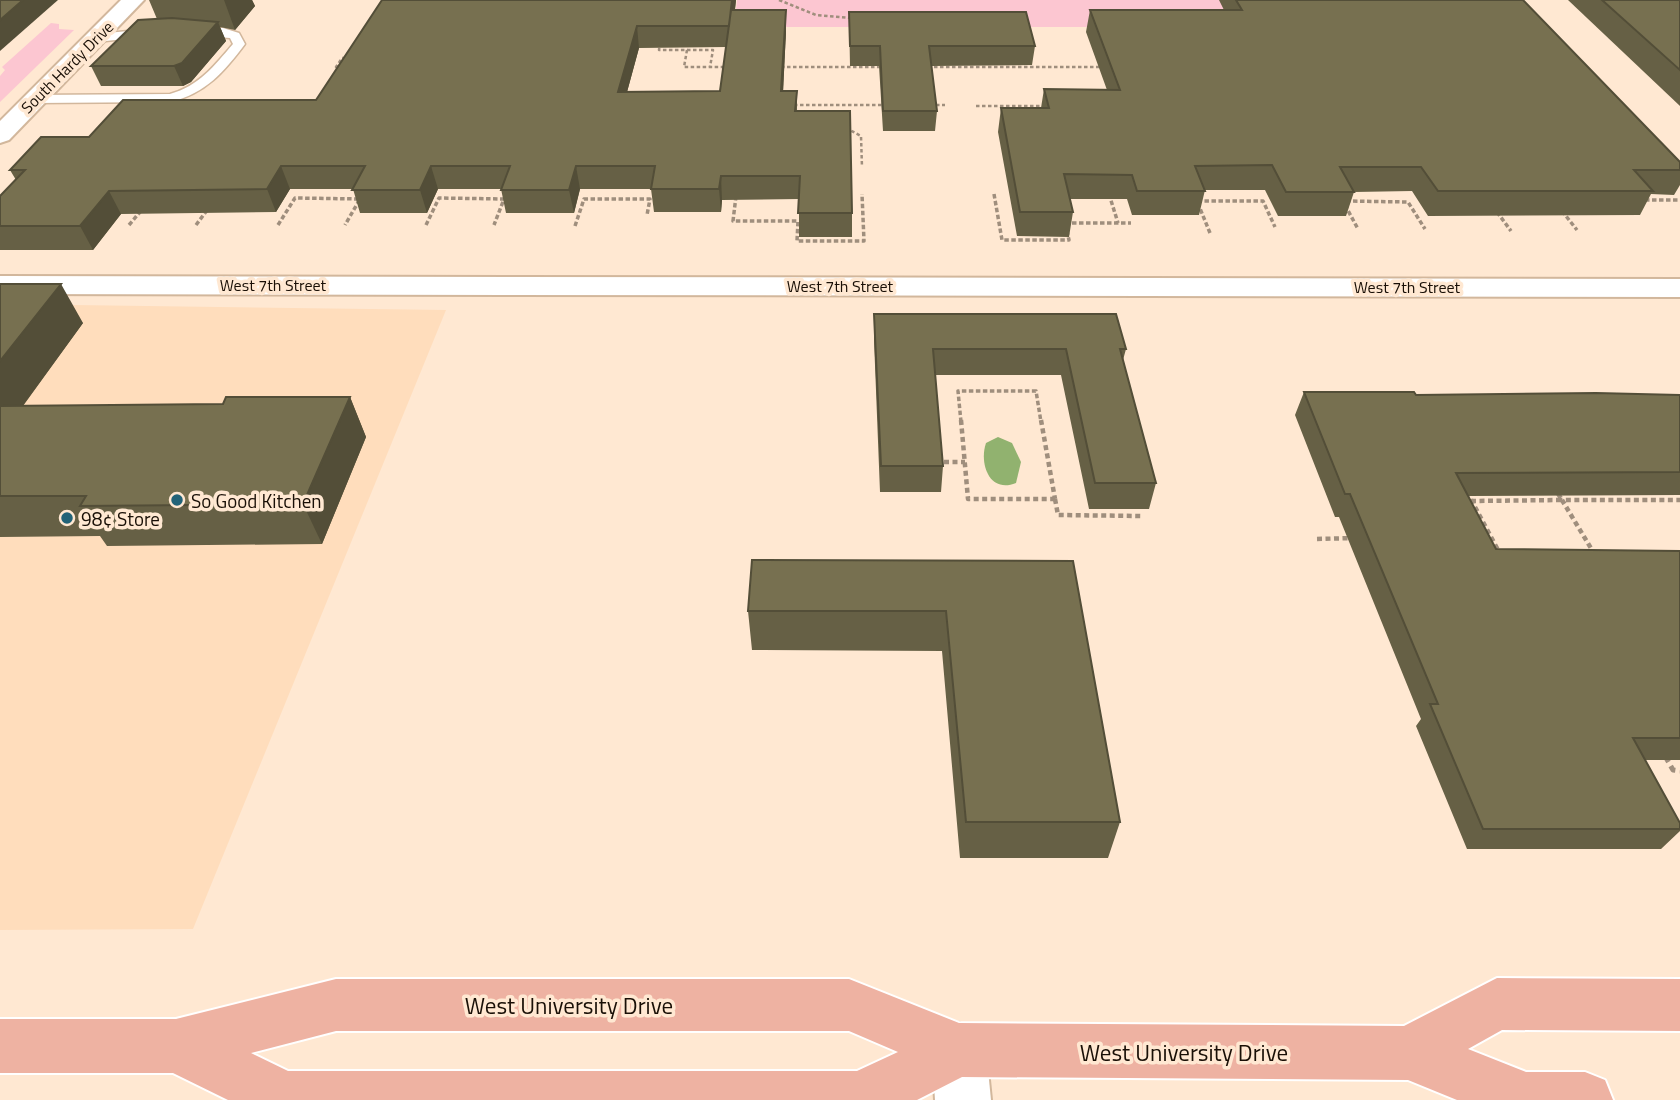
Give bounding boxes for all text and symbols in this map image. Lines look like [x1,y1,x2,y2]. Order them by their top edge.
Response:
street label: South Hardy Drive [15,15,119,119]
street label: West 7th Street [220,273,327,297]
street label: West 7th Street [787,274,894,298]
street label: West 7th Street [1354,275,1461,299]
place label: So Good Kitchen [191,486,321,515]
marker: So Good Kitchen [169,492,185,508]
place label: 98¢ Store [81,504,160,533]
marker: 98¢ Store [59,510,75,526]
street label: West University Drive [465,988,673,1023]
street label: West University Drive [1080,1035,1288,1070]

